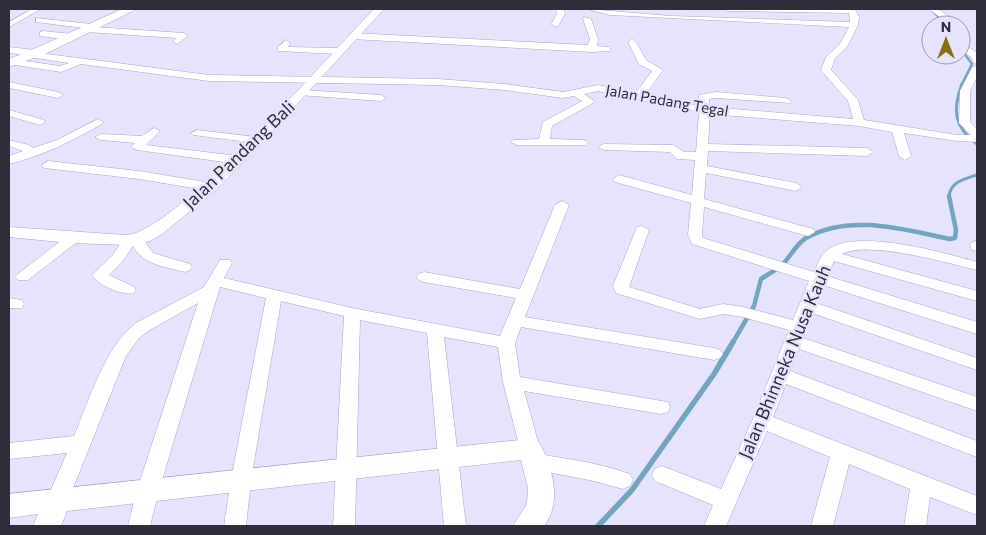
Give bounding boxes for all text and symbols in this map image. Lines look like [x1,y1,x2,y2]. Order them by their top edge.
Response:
north arrow [921,15,971,65]
text: N [941,18,951,35]
street label: Jalan Padang Tegal [604,80,730,120]
street label: Jalan Pandang Bali [178,95,299,213]
street label: Jalan Bhinneka Nusa Kauh [733,261,835,462]

